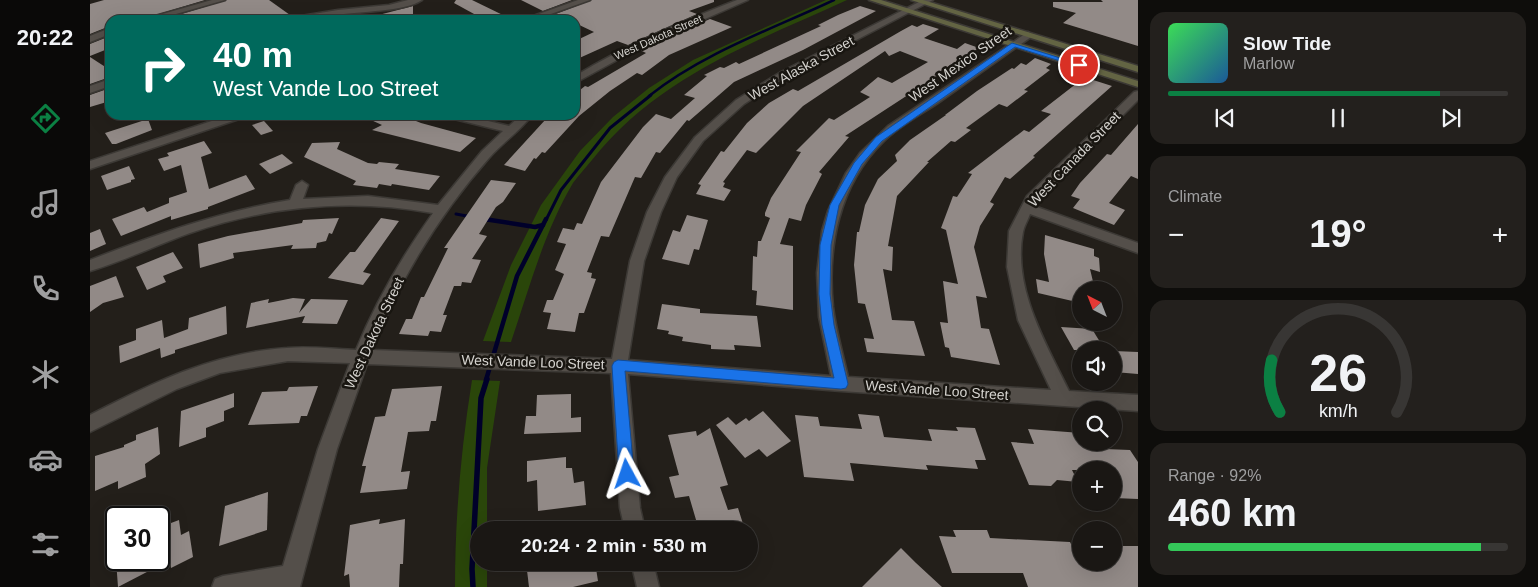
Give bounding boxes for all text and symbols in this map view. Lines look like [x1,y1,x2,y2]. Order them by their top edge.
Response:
street label: West Dakota Street [612,12,704,62]
street label: West Mexico Street [906,23,1014,105]
text: 20:22 [17,25,73,50]
street label: West Alaska Street [746,32,857,104]
text: Slow Tide [1243,33,1331,54]
icon: right [130,35,195,100]
text: 40 m [213,35,293,74]
pin [1058,44,1100,86]
icon: arrive [1065,51,1093,79]
text: Marlow [1243,55,1295,72]
text: West Vande Loo Street [213,76,438,101]
icon: directions [28,101,63,136]
icon: previous [1211,104,1239,132]
icon: pause [1324,104,1352,132]
icon: next [1437,104,1465,132]
street label: West Canada Street [1025,108,1124,210]
icon: music [28,186,63,221]
text: Climate [1168,188,1222,205]
text: 19° [1309,213,1367,255]
text: − [1168,219,1184,250]
text: + [1492,219,1508,250]
icon: phone [28,271,63,306]
street label: West Dakota Street [341,275,407,391]
north arrow [1072,281,1122,331]
map controls [1072,281,1122,571]
button: sound [1072,341,1122,391]
text: 26 [1309,344,1367,402]
street label: West Vande Loo Street [461,352,605,373]
icon: climate [28,357,63,392]
street label: West Vande Loo Street [865,377,1009,403]
button: search [1072,401,1122,451]
text: km/h [1319,401,1357,421]
icon: car [28,442,63,477]
position arrow [600,447,652,499]
button: + [1072,461,1122,511]
text: Range · 92% [1168,467,1261,484]
text: 460 km [1168,492,1297,534]
speed limit sign: 30 [105,506,170,571]
button: − [1072,521,1122,571]
icon: filters [28,527,63,562]
text: 20:24 · 2 min · 530 m [521,535,707,556]

